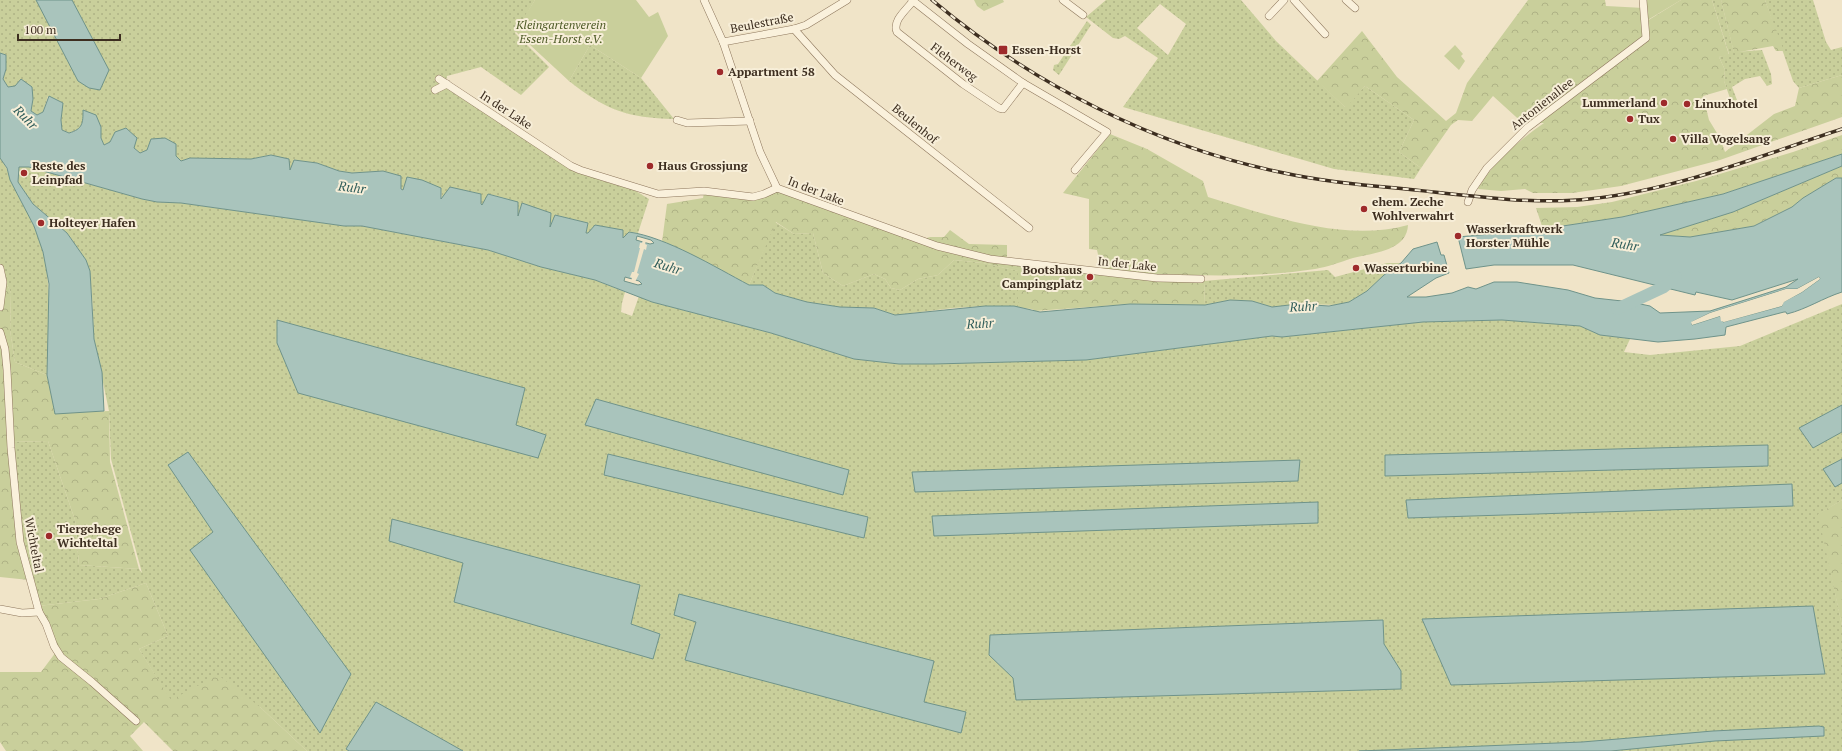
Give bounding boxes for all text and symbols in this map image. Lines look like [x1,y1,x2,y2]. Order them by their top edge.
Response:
street label: Beulestraße [729,9,795,36]
scale bar [18,16,120,42]
park label: Kleingartenverein Essen-Horst e.V. [515,17,606,46]
text: 100 m [24,22,57,37]
street label: Fleherweg [928,39,981,85]
place label: Essen-Horst [1012,42,1081,57]
marker: Essen-Horst [997,44,1009,56]
place label: Appartment 58 [728,64,815,79]
marker: Appartment 58 [715,67,725,77]
street label: Antonienallee [1507,74,1576,133]
street label: In der Lake [477,87,535,132]
place label: Lummerland [1582,95,1657,110]
place label: Linuxhotel [1695,96,1758,111]
marker: Lummerland [1659,98,1669,108]
marker: Linuxhotel [1682,99,1692,109]
water label: Ruhr [9,100,43,134]
street label: Beulenhof [889,101,942,147]
place label: Tux [1638,111,1660,126]
marker: Tux [1625,114,1635,124]
place label: Villa Vogelsang [1681,131,1770,146]
marker: Villa Vogelsang [1668,134,1678,144]
place label: Reste des Leinpfad [32,158,86,187]
place label: Haus Grossjung [658,158,748,173]
marker: Haus Grossjung [645,161,655,171]
marker: Reste des Leinpfad [19,168,29,178]
street label: In der Lake [786,173,847,208]
water label: Ruhr [336,176,368,198]
place label: ehem. Zeche Wohlverwahrt [1372,194,1454,223]
marker: ehem. Zeche Wohlverwahrt [1359,204,1369,214]
place label: Holteyer Hafen [49,215,136,230]
marker: Holteyer Hafen [36,218,46,228]
place label: Wasserkraftwerk Horster Mühle [1466,221,1563,250]
marker: Wasserkraftwerk Horster Mühle [1453,231,1463,241]
water label: Ruhr [1609,233,1641,255]
water label: Ruhr [651,253,685,279]
street label: In der Lake [1097,253,1157,274]
place label: Wasserturbine [1364,260,1448,275]
place label: Bootshaus Campingplatz [1002,262,1083,291]
marker: Wasserturbine [1351,263,1361,273]
marker: Bootshaus Campingplatz [1085,272,1095,282]
water label: Ruhr [1288,296,1318,316]
water label: Ruhr [965,313,995,333]
street label: Wichteltal [22,516,47,574]
place label: Tiergehege Wichteltal [57,521,122,550]
marker: Tiergehege Wichteltal [44,531,54,541]

